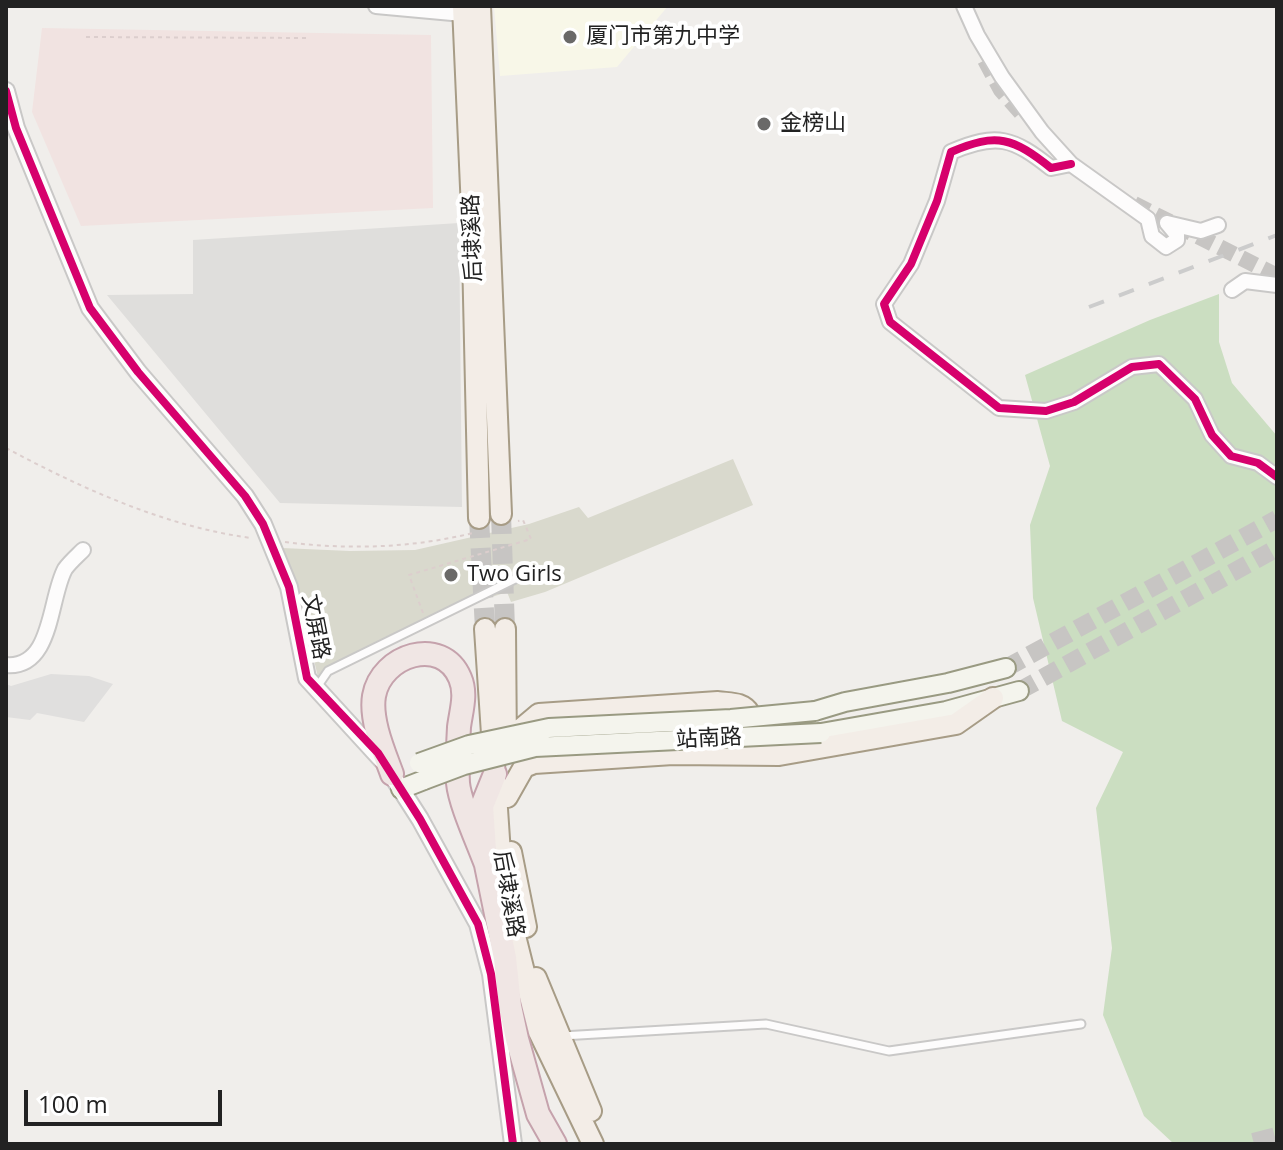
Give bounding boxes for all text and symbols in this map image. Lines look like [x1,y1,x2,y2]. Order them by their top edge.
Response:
place label: 厦门市第九中学 [586,24,740,50]
marker: 厦门市第九中学 [561,28,579,46]
place label: 金榜山 [780,111,846,137]
marker: 金榜山 [755,115,773,133]
street label: 后埭溪路 [458,194,488,282]
place label: Two Girls [467,562,562,588]
marker: Two Girls [442,566,460,584]
street label: 文屏路 [296,592,334,662]
street label: 站南路 [675,724,743,754]
street label: 后埭溪路 [487,848,529,940]
scale bar [28,1074,226,1124]
text: 100 m [38,1087,108,1120]

